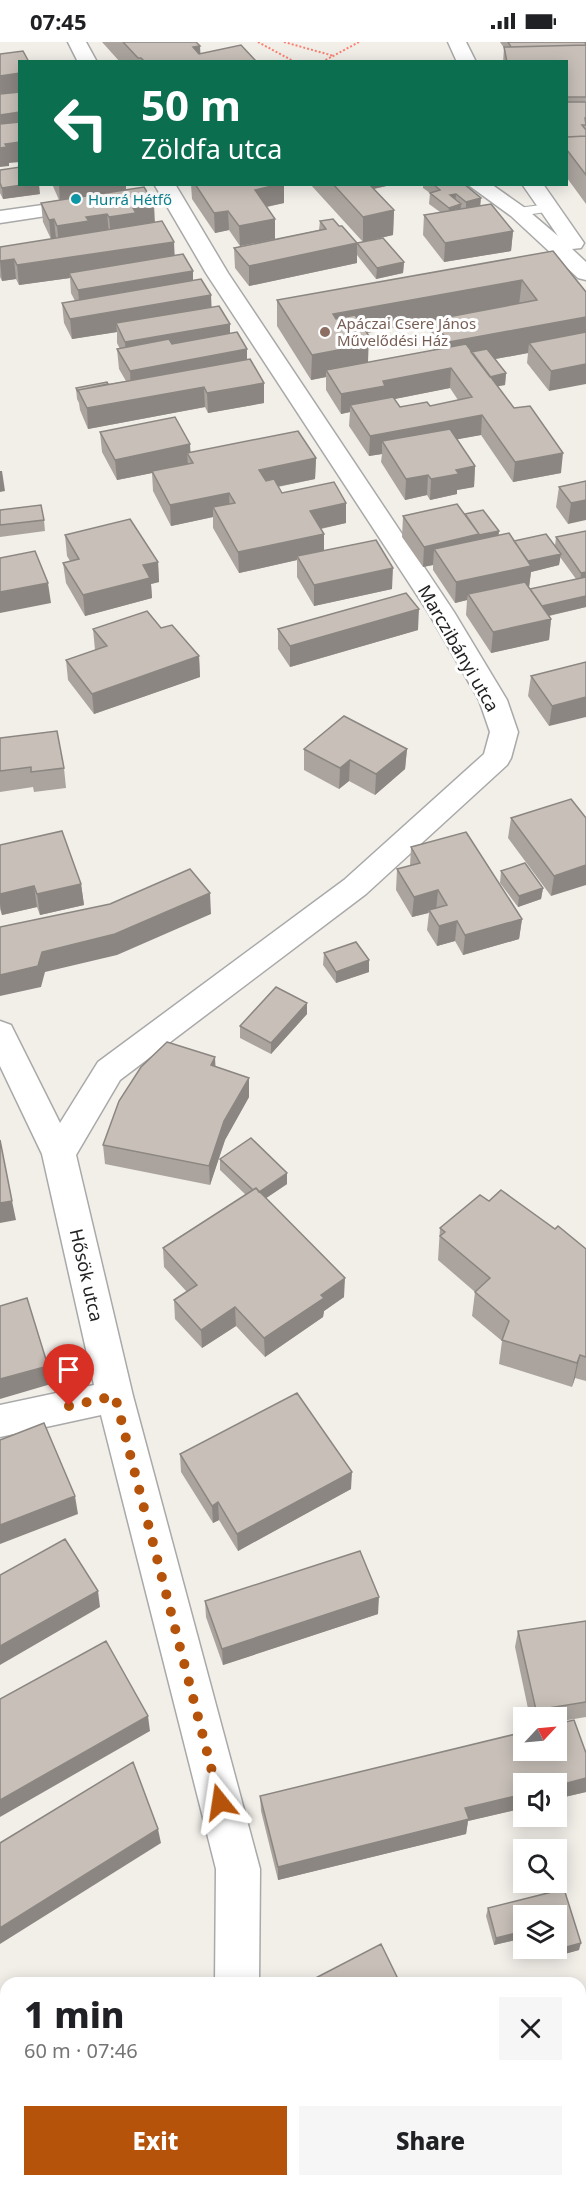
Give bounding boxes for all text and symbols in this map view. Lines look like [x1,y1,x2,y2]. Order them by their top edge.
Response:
text: 07:45 [30,6,87,36]
text: 50 m [141,76,241,133]
icon: left [42,84,120,162]
text: Zöldfa utca [141,130,282,167]
place label: Hurrá Hétfő [88,189,172,209]
marker: Hurrá Hétfő [69,192,83,206]
place label: Apáczai Csere János Művelődési Ház [337,313,476,350]
marker: Apáczai Csere János Művelődési Ház [318,325,332,339]
street label: Marczibányi utca [413,580,505,716]
street label: Hősök utca [65,1226,109,1324]
pin [43,1344,94,1406]
icon: arrive [52,1353,85,1386]
north arrow [513,1707,567,1761]
map controls [513,1707,567,1959]
position arrow [188,1770,252,1834]
button: sound [513,1773,567,1827]
button: search [513,1839,567,1893]
button: layers [513,1905,567,1959]
text: 1 min [24,1990,125,2039]
button: close [499,1997,562,2060]
text: 60 m · 07:46 [24,2037,138,2064]
button: Exit [24,2106,287,2175]
button: Share [299,2106,562,2175]

